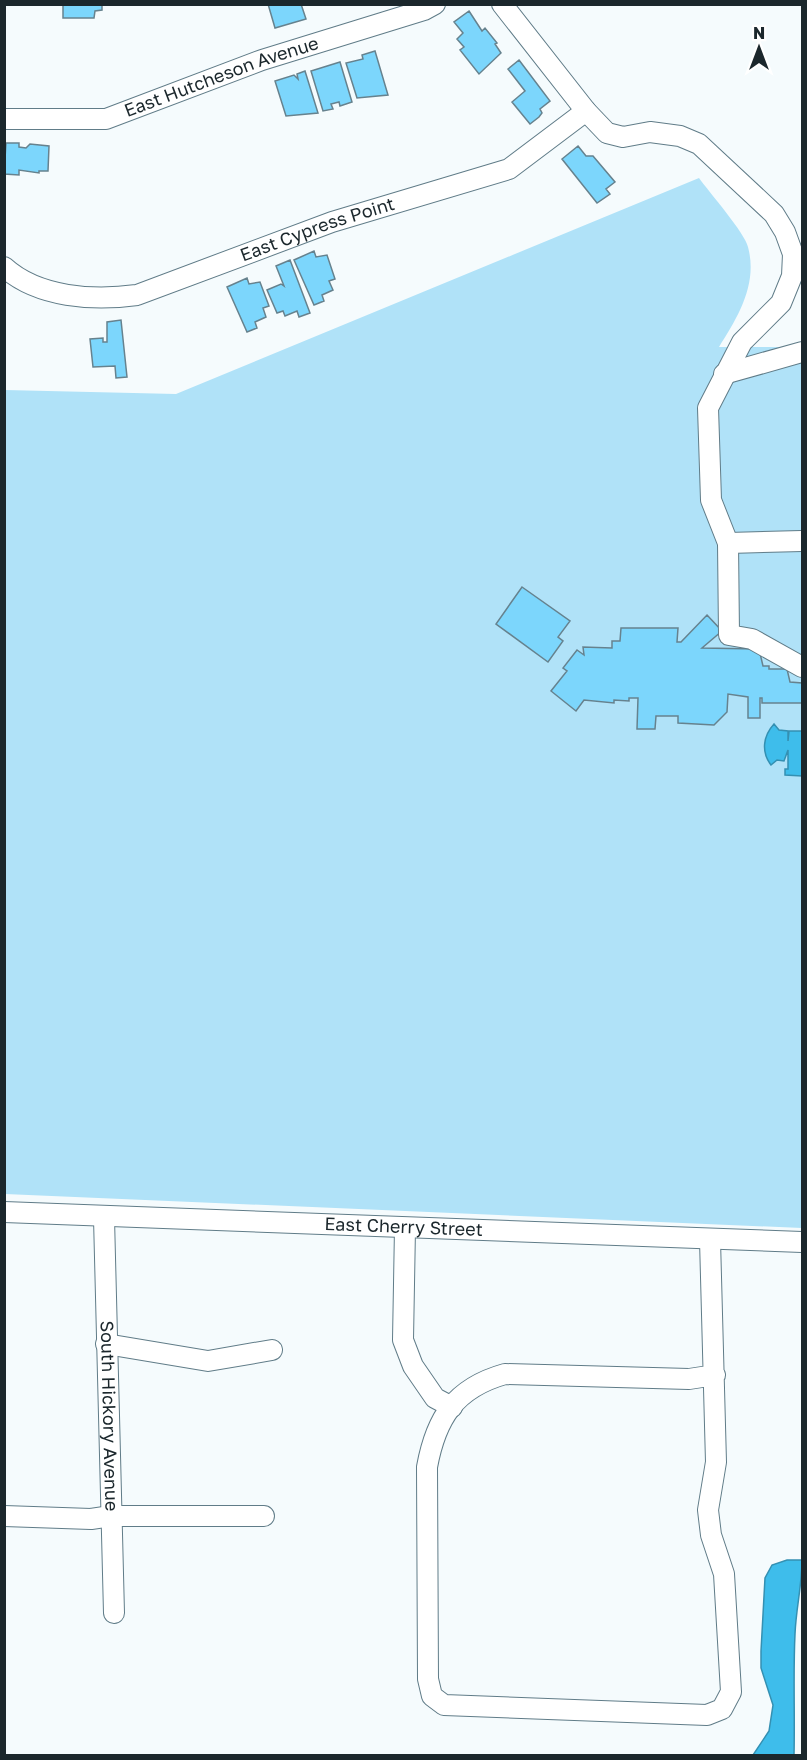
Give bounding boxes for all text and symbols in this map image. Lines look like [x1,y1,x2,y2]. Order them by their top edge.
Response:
north arrow [729,18,789,78]
text: N [753,23,765,43]
street label: East Hutcheson Avenue [121,31,321,121]
street label: East Cypress Point [237,192,397,265]
street label: East Cherry Street [324,1212,483,1240]
street label: South Hickory Avenue [97,1320,123,1512]

